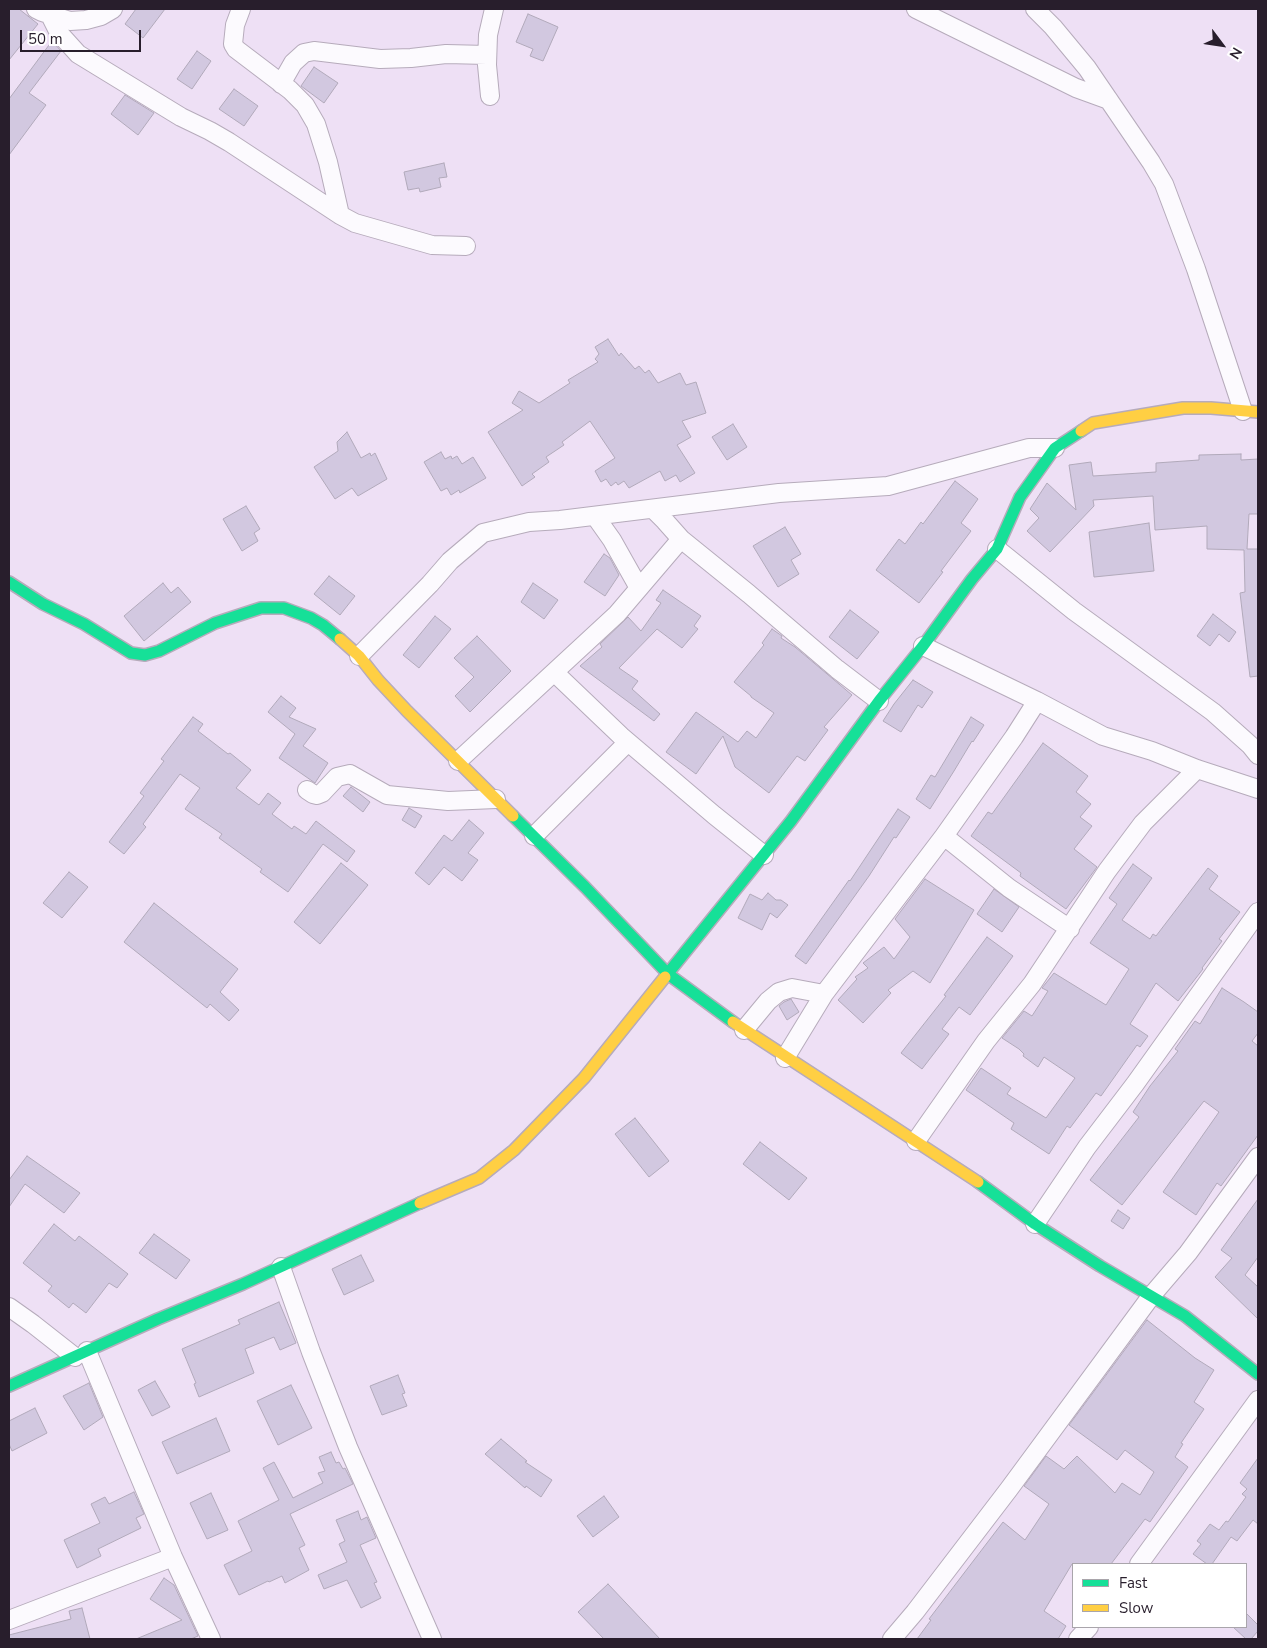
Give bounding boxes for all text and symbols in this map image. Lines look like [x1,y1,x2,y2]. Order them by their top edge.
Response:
scale bar [22,20,144,52]
north arrow [1197,20,1247,70]
text: 50 m [28,29,63,49]
text: N [1224,44,1246,62]
legend [1072,1563,1247,1628]
text: Fast [1119,1573,1147,1593]
text: Slow [1119,1598,1153,1618]

